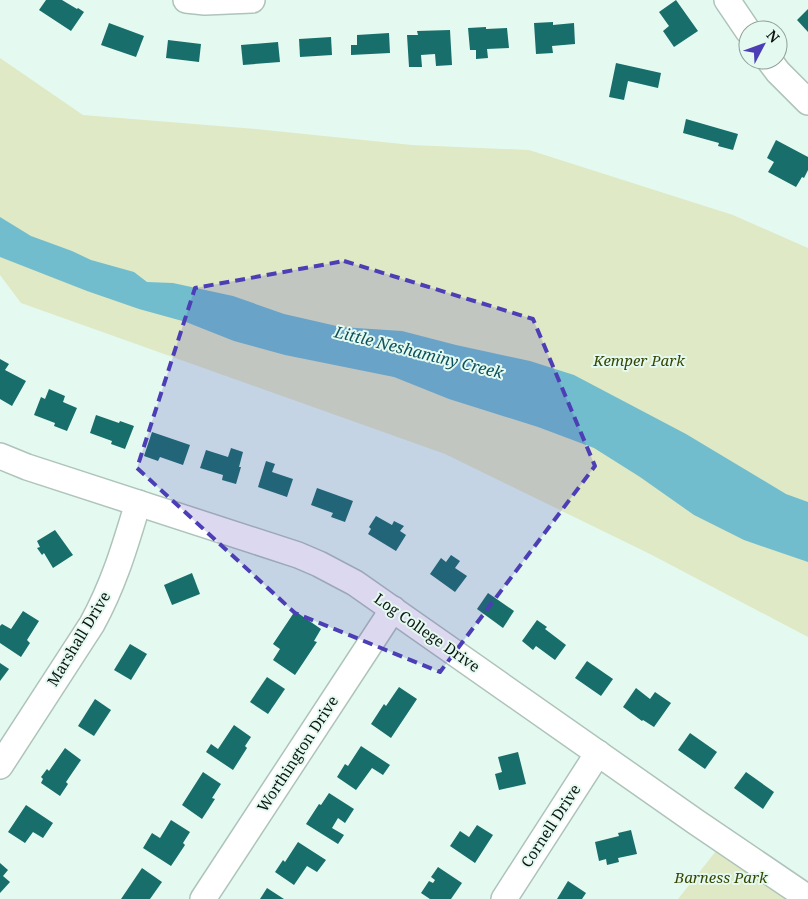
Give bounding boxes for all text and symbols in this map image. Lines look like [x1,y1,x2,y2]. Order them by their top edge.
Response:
north arrow [738,20,788,70]
text: N [762,26,784,47]
water label: Little Neshaminy Creek [331,320,506,384]
park label: Kemper Park [592,350,685,370]
street label: Marshall Drive [42,587,114,689]
street label: Log College Drive [371,588,484,676]
street label: Worthington Drive [252,691,342,815]
street label: Cornell Drive [516,780,585,871]
park label: Barness Park [673,867,768,887]

